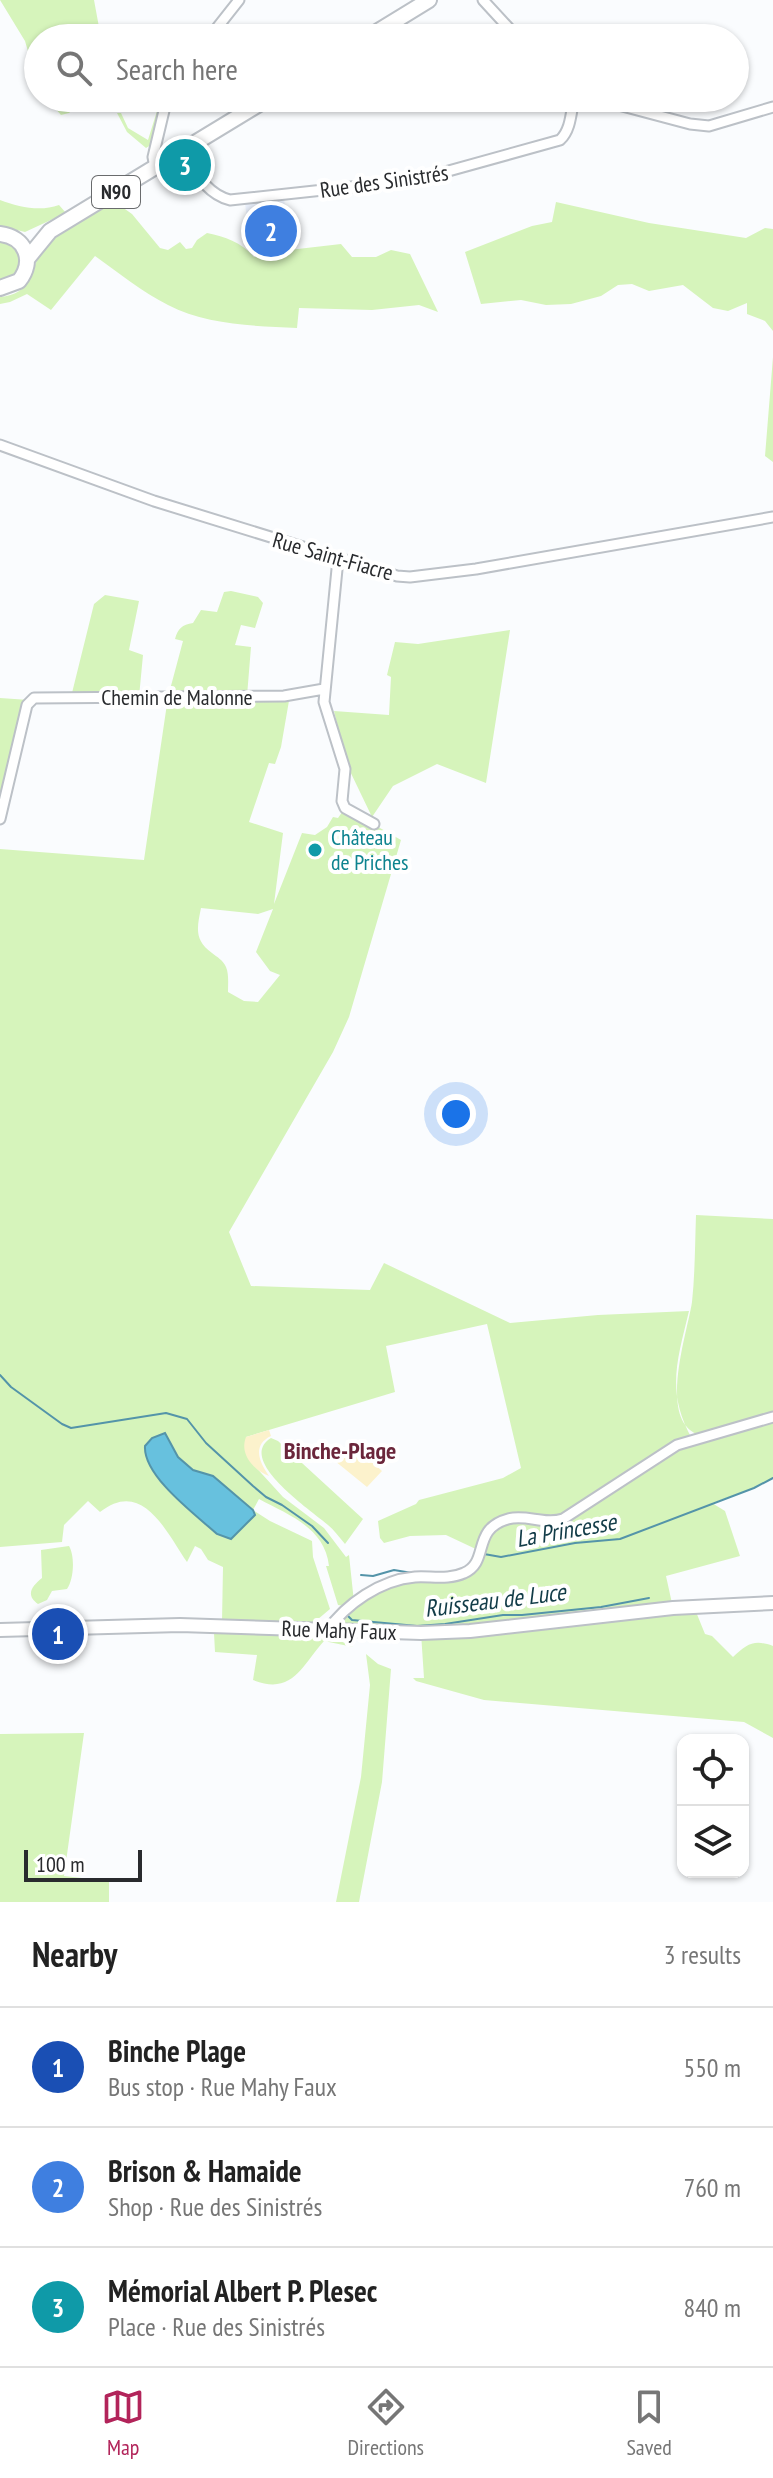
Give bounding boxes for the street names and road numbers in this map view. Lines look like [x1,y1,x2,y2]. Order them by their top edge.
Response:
street label: Rue des Sinistrés [318,158,450,204]
road number: N90 [92,176,140,208]
street label: Rue Saint-Fiacre [270,525,396,587]
street label: Chemin de Malonne [101,683,253,711]
street label: Rue Mahy Faux [281,1614,397,1646]

